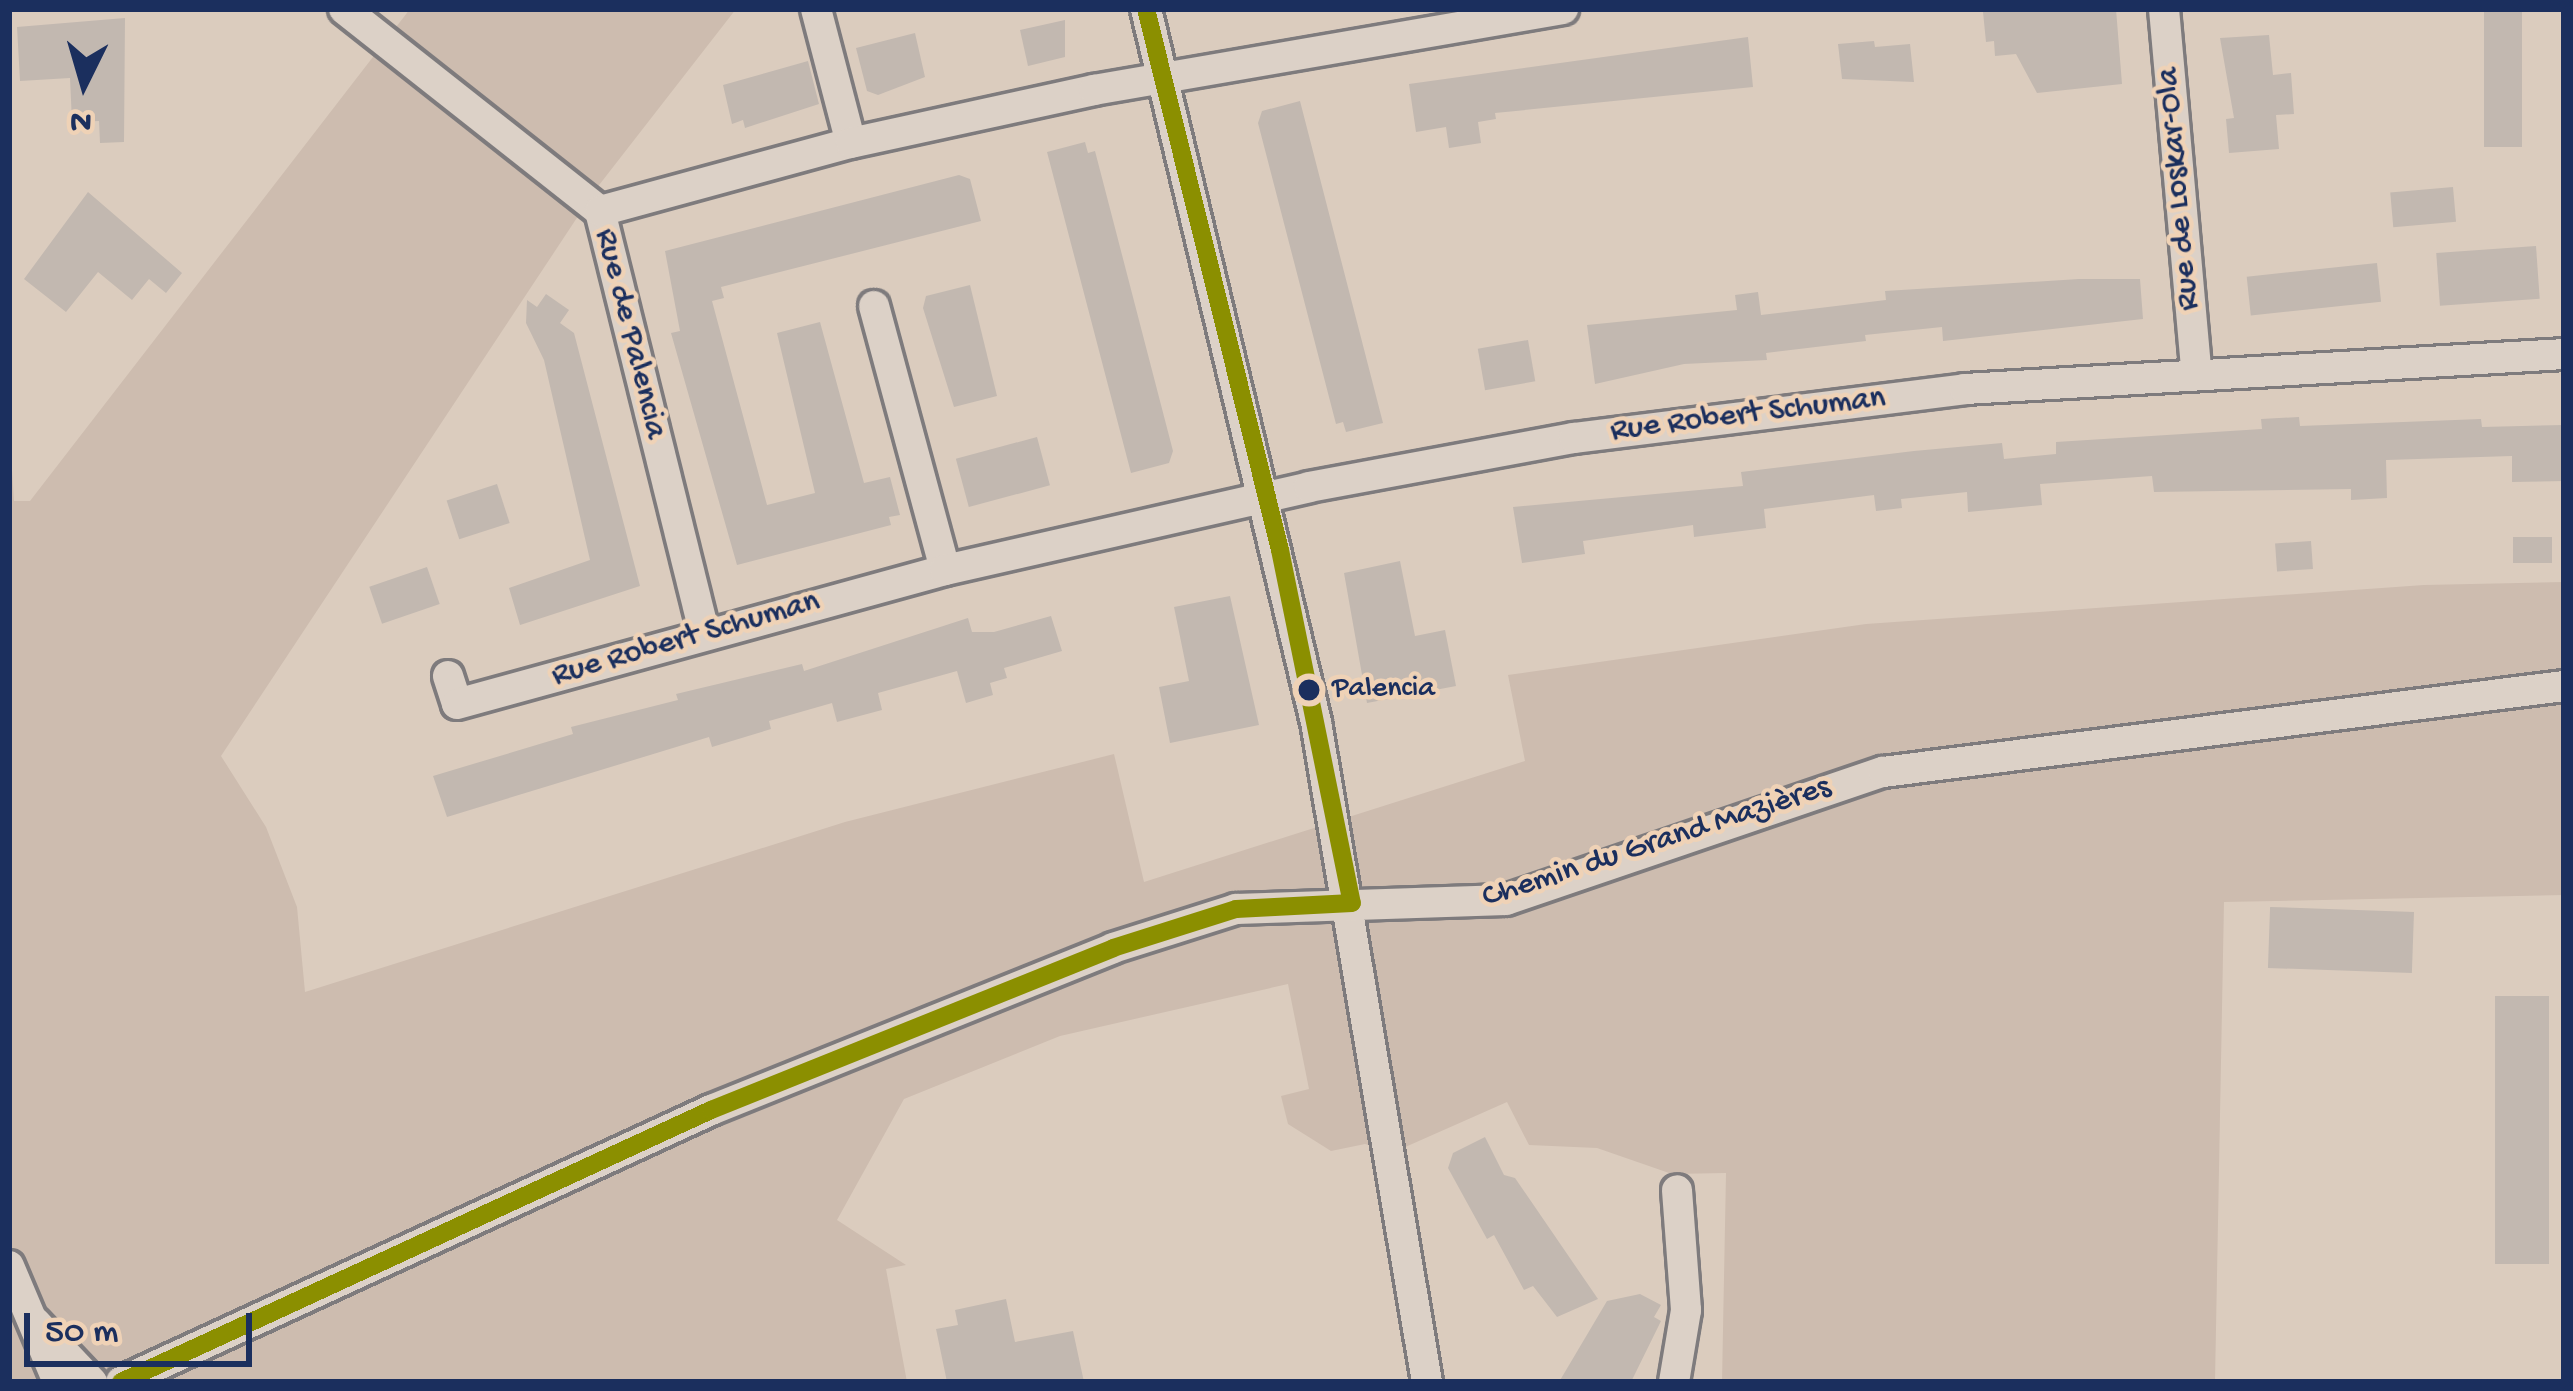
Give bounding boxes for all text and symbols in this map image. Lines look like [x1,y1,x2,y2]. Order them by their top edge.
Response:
north arrow [24,24,144,144]
street label: Rue de Loskar-Ola [2150,66,2210,312]
text: N [68,100,93,140]
street label: Rue de Palencia [584,225,674,443]
street label: Rue Robert Schuman [1608,379,1888,453]
street label: Rue Robert Schuman [548,583,824,697]
place label: Palencia [1332,672,1435,708]
marker: Palencia [1298,679,1320,701]
street label: Chemin du Grand Mazières [1478,769,1836,919]
scale bar [30,1289,258,1363]
text: 50 m [45,1312,118,1355]

